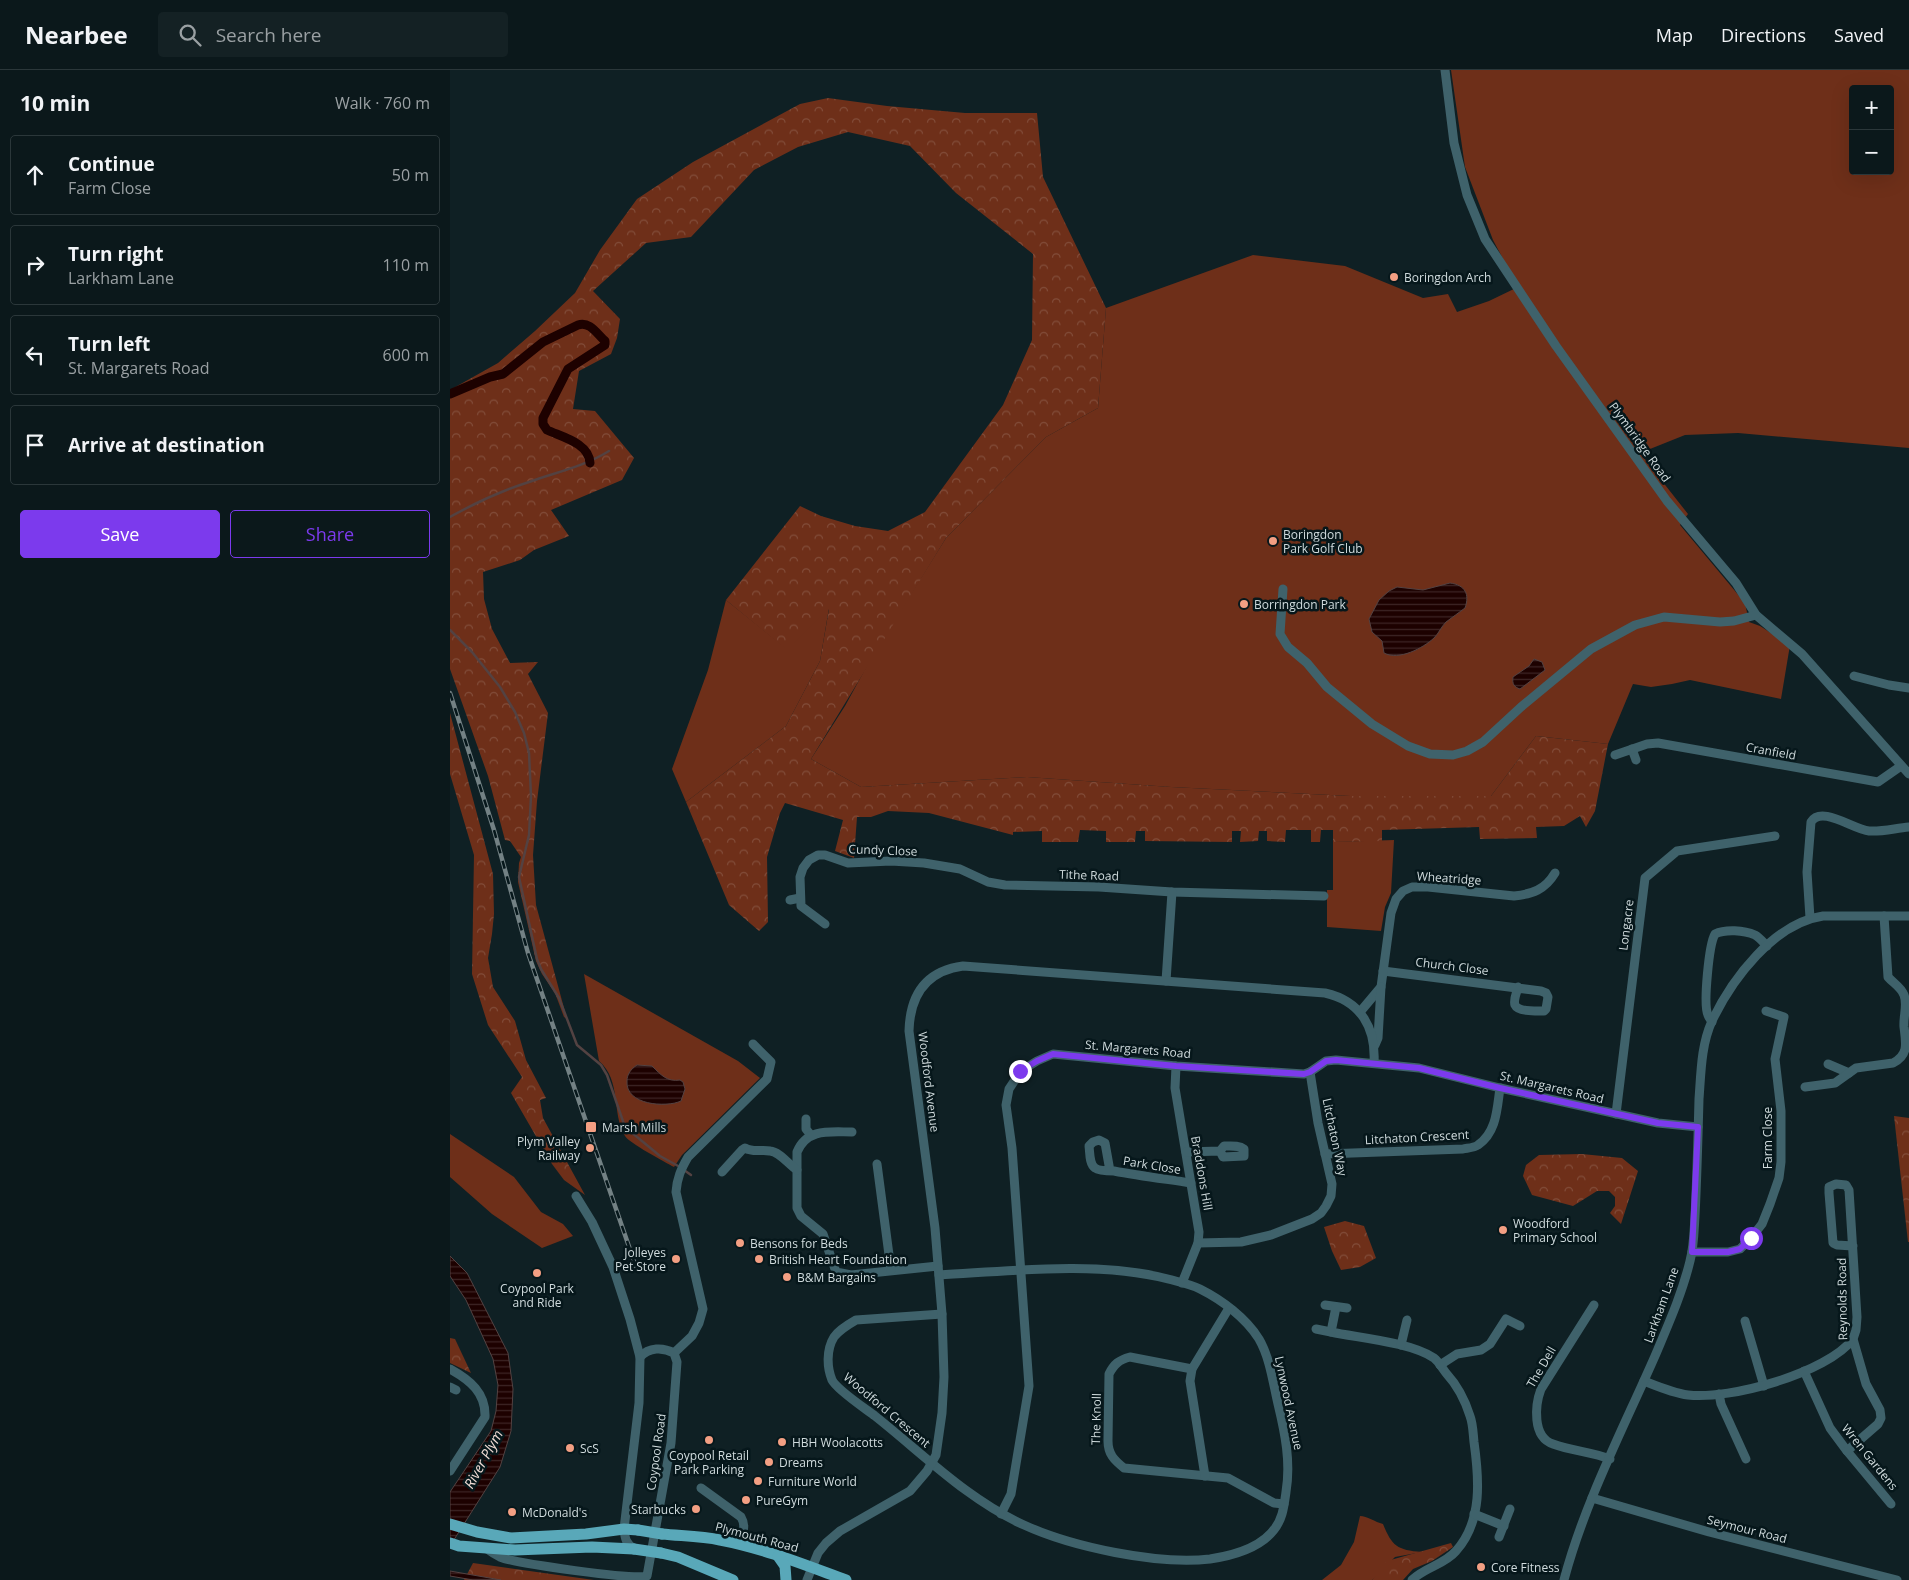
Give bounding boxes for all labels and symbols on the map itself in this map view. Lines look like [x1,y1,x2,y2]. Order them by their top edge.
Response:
place label: Boringdon Arch [1404,269,1491,286]
marker: Boringdon Arch [1388,271,1400,283]
street label: Plymbridge Road [1605,399,1675,485]
place label: Boringdon Park Golf Club [1283,526,1363,557]
marker: Boringdon Park Golf Club [1267,535,1279,547]
place label: Borringdon Park [1254,596,1347,613]
marker: Borringdon Park [1238,598,1250,610]
street label: Cranfield [1745,738,1797,764]
street label: Cundy Close [848,840,918,860]
street label: Tithe Road [1059,865,1119,885]
street label: Wheatridge [1416,867,1482,889]
street label: Longacre [1614,898,1638,952]
street label: Church Close [1414,953,1490,979]
street label: Woodford Avenue [914,1031,944,1134]
street label: St. Margarets Road [1084,1036,1192,1062]
route end [1009,1060,1032,1083]
street label: St. Margarets Road [1498,1067,1606,1107]
street label: Litchaton Way [1318,1097,1352,1178]
street label: Farm Close [1759,1107,1776,1169]
place label: Marsh Mills [602,1119,666,1136]
marker: Marsh Mills [584,1120,598,1134]
street label: Litchaton Crescent [1364,1126,1470,1148]
place label: Plym Valley Railway [517,1133,581,1164]
street label: Braddons Hill [1187,1134,1217,1212]
marker: Plym Valley Railway [584,1142,596,1154]
street label: Park Close [1122,1152,1182,1178]
place label: Woodford Primary School [1513,1215,1597,1246]
marker: Woodford Primary School [1497,1224,1509,1236]
route start [1740,1227,1763,1250]
place label: Bensons for Beds [750,1235,848,1252]
marker: Bensons for Beds [734,1237,746,1249]
place label: Jolleyes Pet Store [615,1244,666,1275]
place label: British Heart Foundation [769,1251,907,1268]
marker: Jolleyes Pet Store [670,1253,682,1265]
marker: British Heart Foundation [753,1253,765,1265]
street label: Reynolds Road [1833,1258,1851,1340]
street label: Larkham Lane [1639,1265,1683,1345]
marker: Coypool Park and Ride [531,1267,543,1279]
place label: B&M Bargains [797,1269,876,1286]
marker: B&M Bargains [781,1271,793,1283]
place label: Coypool Park and Ride [500,1280,575,1311]
street label: The Dell [1522,1343,1560,1391]
street label: Lynwood Avenue [1271,1354,1307,1452]
street label: Woodford Crescent [840,1369,934,1451]
street label: The Knoll [1087,1393,1105,1445]
street label: Coypool Road [642,1413,670,1491]
street label: Wren Gardens [1838,1420,1902,1494]
water label: River Plym [459,1426,507,1492]
marker: Coypool Retail Park Parking [703,1434,715,1446]
place label: HBH Woolacotts [792,1434,883,1451]
marker: HBH Woolacotts [776,1436,788,1448]
place label: ScS [580,1440,599,1457]
marker: ScS [564,1442,576,1454]
place label: Coypool Retail Park Parking [669,1447,749,1478]
place label: Dreams [779,1454,823,1471]
marker: Dreams [763,1456,775,1468]
place label: Furniture World [768,1473,857,1490]
marker: Furniture World [752,1475,764,1487]
place label: PureGym [756,1492,808,1509]
marker: PureGym [740,1494,752,1506]
place label: Starbucks [631,1501,686,1518]
marker: Starbucks [690,1503,702,1515]
place label: McDonald's [522,1504,587,1521]
marker: McDonald's [506,1506,518,1518]
street label: Seymour Road [1705,1511,1789,1547]
street label: Plymouth Road [714,1518,800,1556]
place label: Core Fitness [1491,1559,1560,1576]
marker: Core Fitness [1475,1561,1487,1573]

